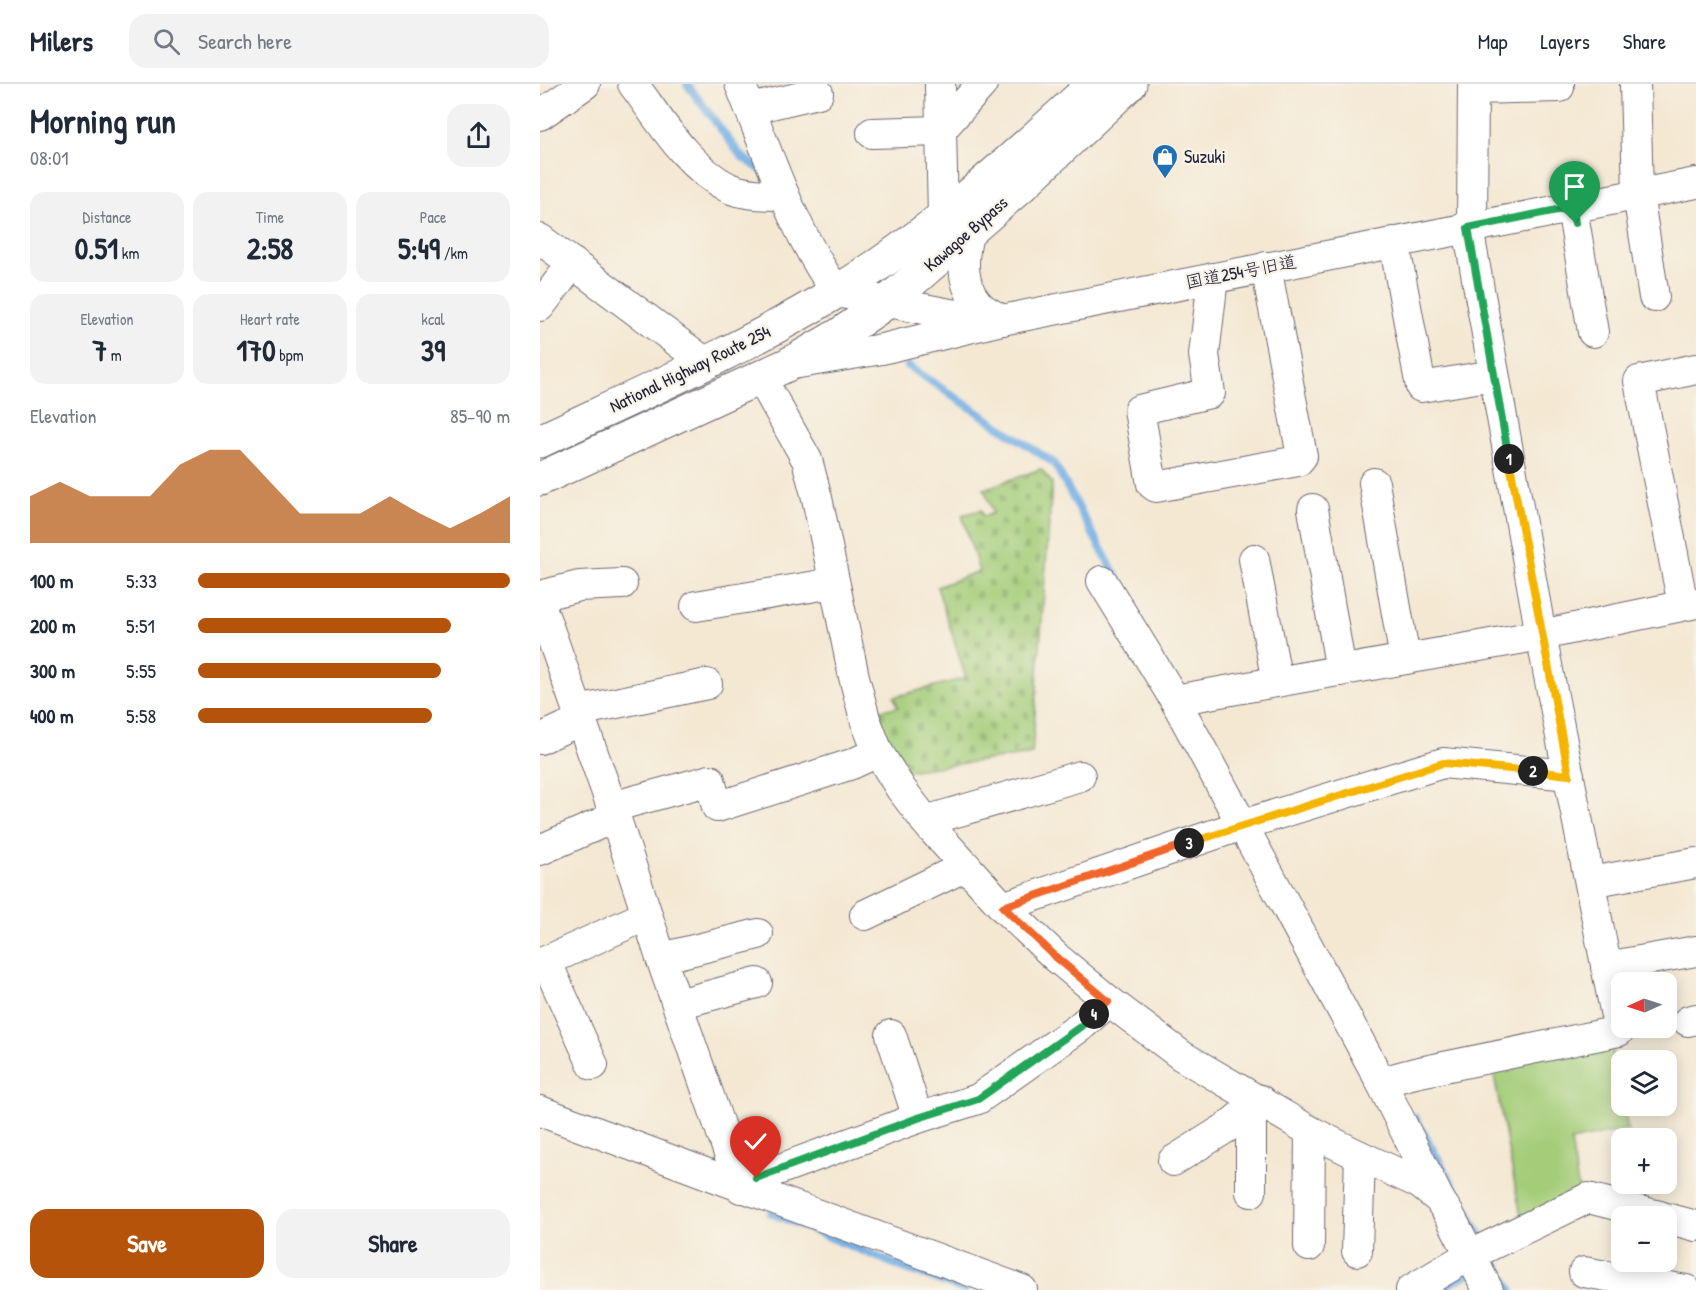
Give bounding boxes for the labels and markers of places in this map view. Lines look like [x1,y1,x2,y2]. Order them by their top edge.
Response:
shop icon: Suzuki [1150,142,1180,180]
place label: Suzuki [1184,144,1226,169]
pin [1549,161,1600,223]
pin: 1 [1494,444,1524,474]
pin: 2 [1518,756,1548,786]
pin: 3 [1174,828,1204,858]
pin: 4 [1079,999,1109,1029]
pin [730,1116,781,1178]

